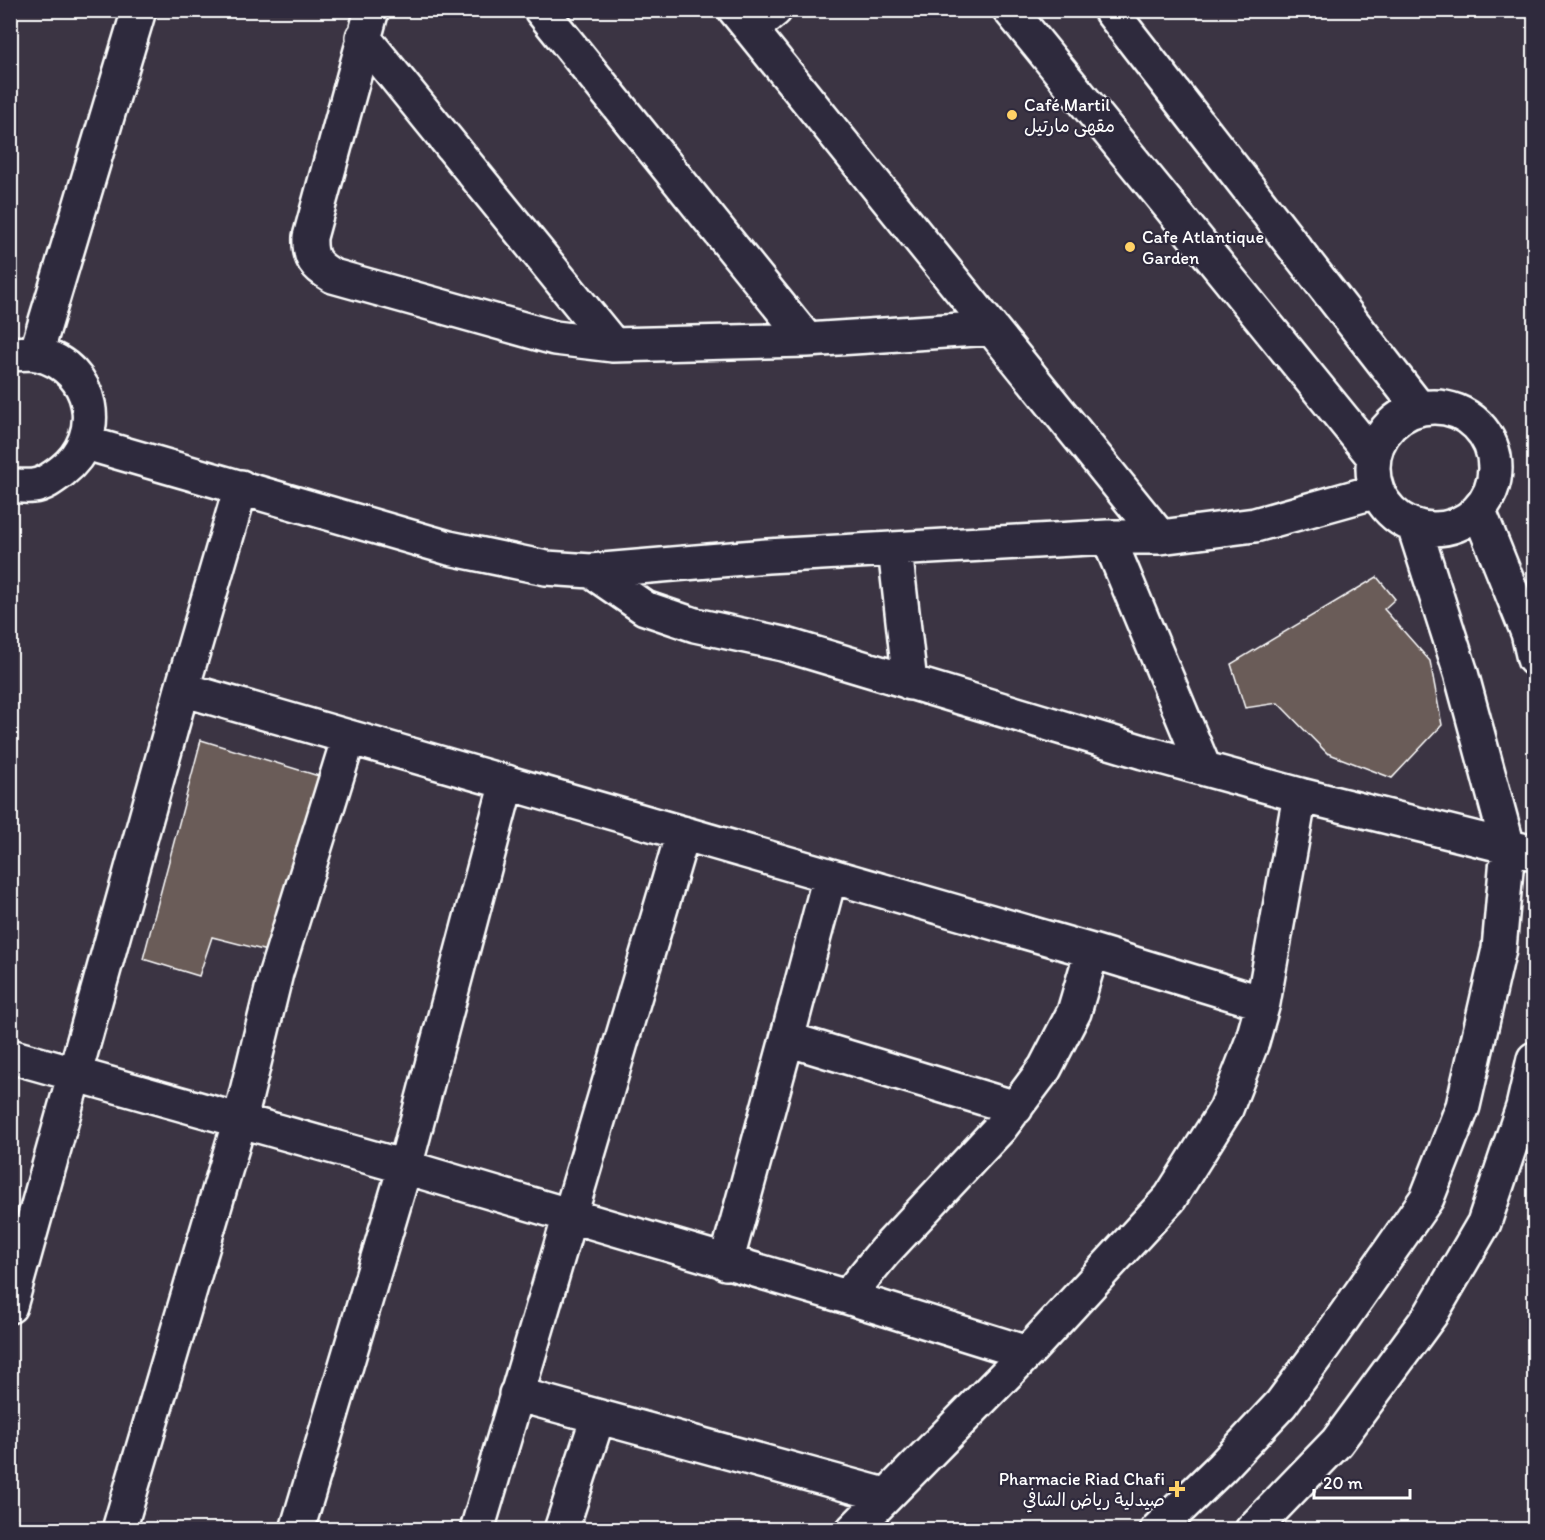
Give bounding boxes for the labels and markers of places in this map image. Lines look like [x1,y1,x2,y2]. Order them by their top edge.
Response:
place label: Café Martil مقهى مارتيل [1024,94,1115,137]
marker: Café Martil مقهى مارتيل [1005,108,1019,122]
place label: Cafe Atlantique Garden [1142,226,1264,269]
marker: Cafe Atlantique Garden [1123,240,1137,254]
place label: Pharmacie Riad Chafi صيدلية رياض الشافي [999,1468,1165,1513]
marker: Pharmacie Riad Chafi صيدلية رياض الشافي [1170,1482,1184,1496]

